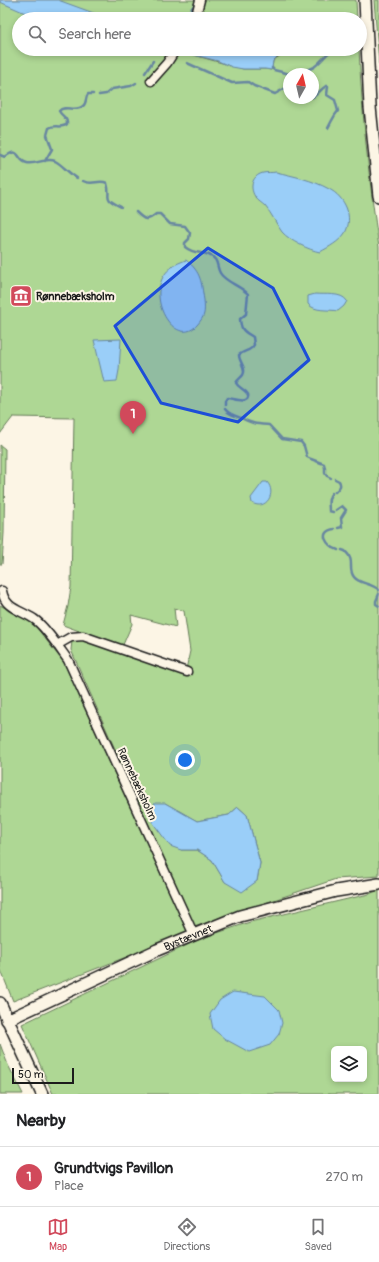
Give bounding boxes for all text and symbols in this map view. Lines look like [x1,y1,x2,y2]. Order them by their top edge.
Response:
search box [12,12,367,56]
icon: search [26,23,48,45]
text: Search here [58,25,131,44]
north arrow [283,68,319,104]
museum icon: Rønnebæksholm [8,283,34,309]
place label: Rønnebæksholm [36,290,115,303]
pin: 1 [120,401,146,434]
street label: Rønnebæksholm [115,746,160,823]
your location [175,750,195,770]
street label: Bystævnet [162,921,215,953]
map controls [331,1046,367,1082]
button: layers [331,1046,367,1082]
scale bar [12,1066,74,1085]
text: 50 m [18,1068,44,1081]
text: Nearby [16,1110,65,1131]
text: Grundtvigs Pavillon [54,1159,173,1178]
text: 1 [26,1169,32,1185]
text: 270 m [326,1169,363,1185]
text: Place [54,1178,83,1194]
tab: Map [47,1216,69,1253]
tab: Directions [163,1216,210,1253]
tab: Saved [305,1216,332,1253]

